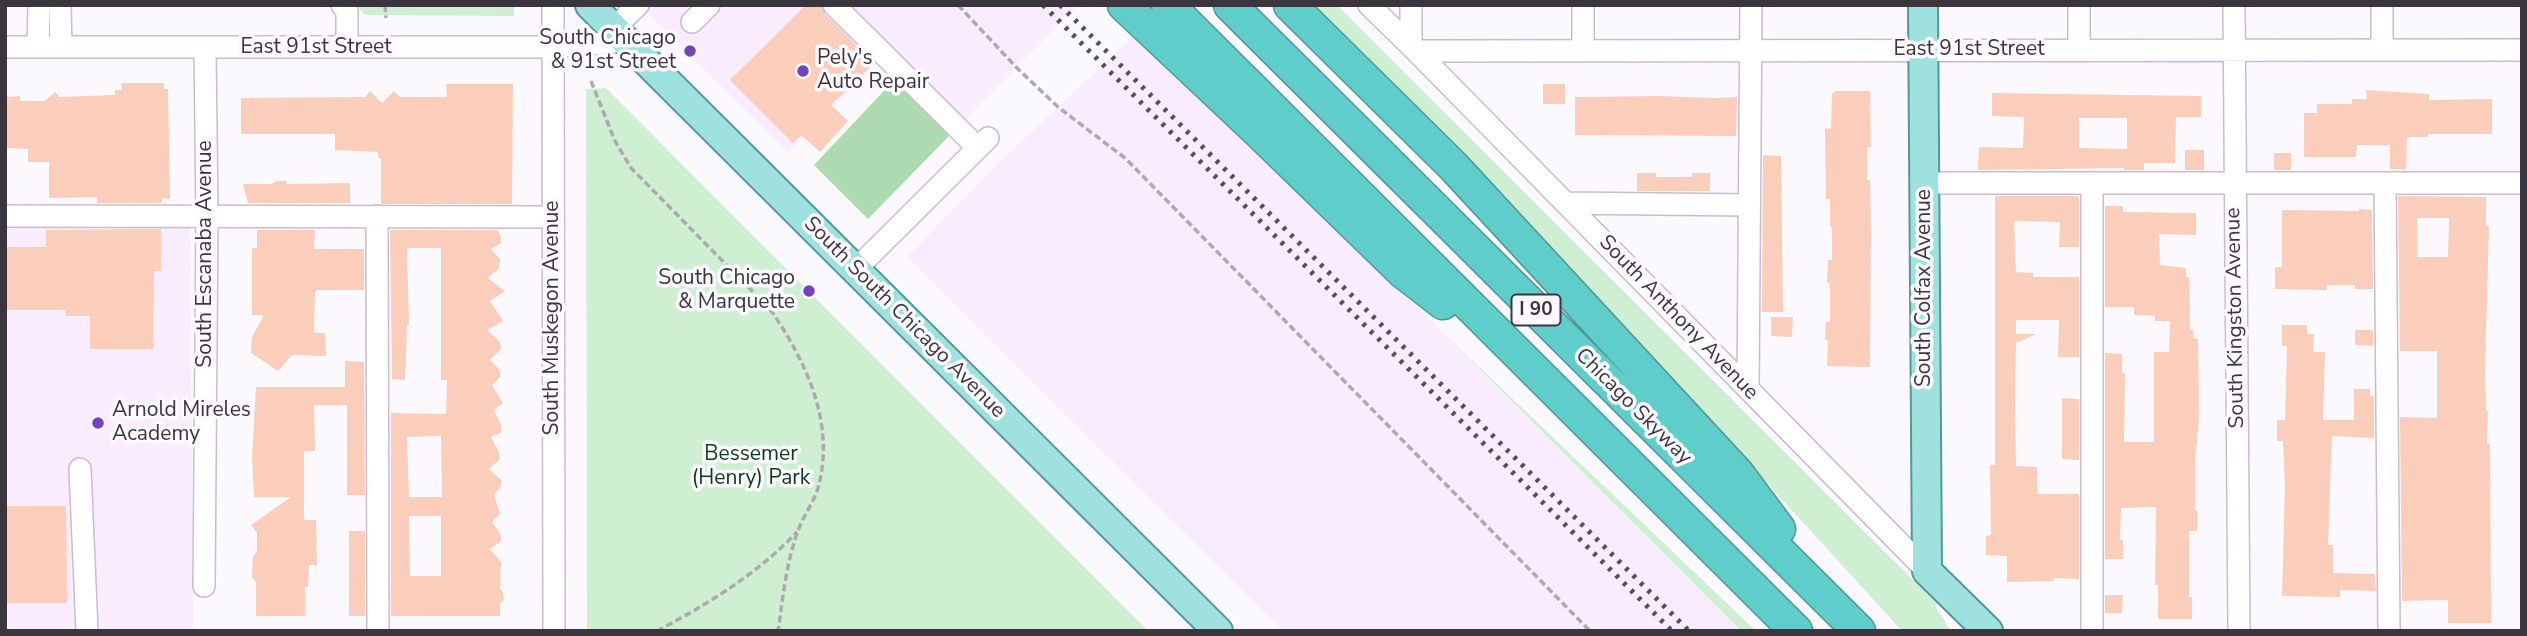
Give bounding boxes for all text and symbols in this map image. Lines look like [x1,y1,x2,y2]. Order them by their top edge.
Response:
place label: South Chicago & 91st Street [539,26,676,76]
street label: East 91st Street [240,35,392,61]
street label: East 91st Street [1893,37,2045,63]
marker: South Chicago & 91st Street [682,43,698,59]
place label: Pely's Auto Repair [817,46,929,96]
marker: Pely's Auto Repair [795,63,811,79]
street label: South Escanaba Avenue [193,140,219,368]
street label: South Colfax Avenue [1912,189,1938,387]
street label: South Muskegon Avenue [540,200,566,436]
street label: South Kingston Avenue [2221,207,2251,429]
street label: South South Chicago Avenue [798,212,1010,424]
street label: South Anthony Avenue [1593,231,1763,405]
place label: South Chicago & Marquette [658,266,795,316]
marker: South Chicago & Marquette [801,283,817,299]
road number: I 90 [1512,294,1560,326]
street label: Chicago Skyway [1569,343,1697,471]
place label: Arnold Mireles Academy [112,398,251,448]
marker: Arnold Mireles Academy [90,415,106,431]
park label: Bessemer (Henry) Park [692,442,810,492]

